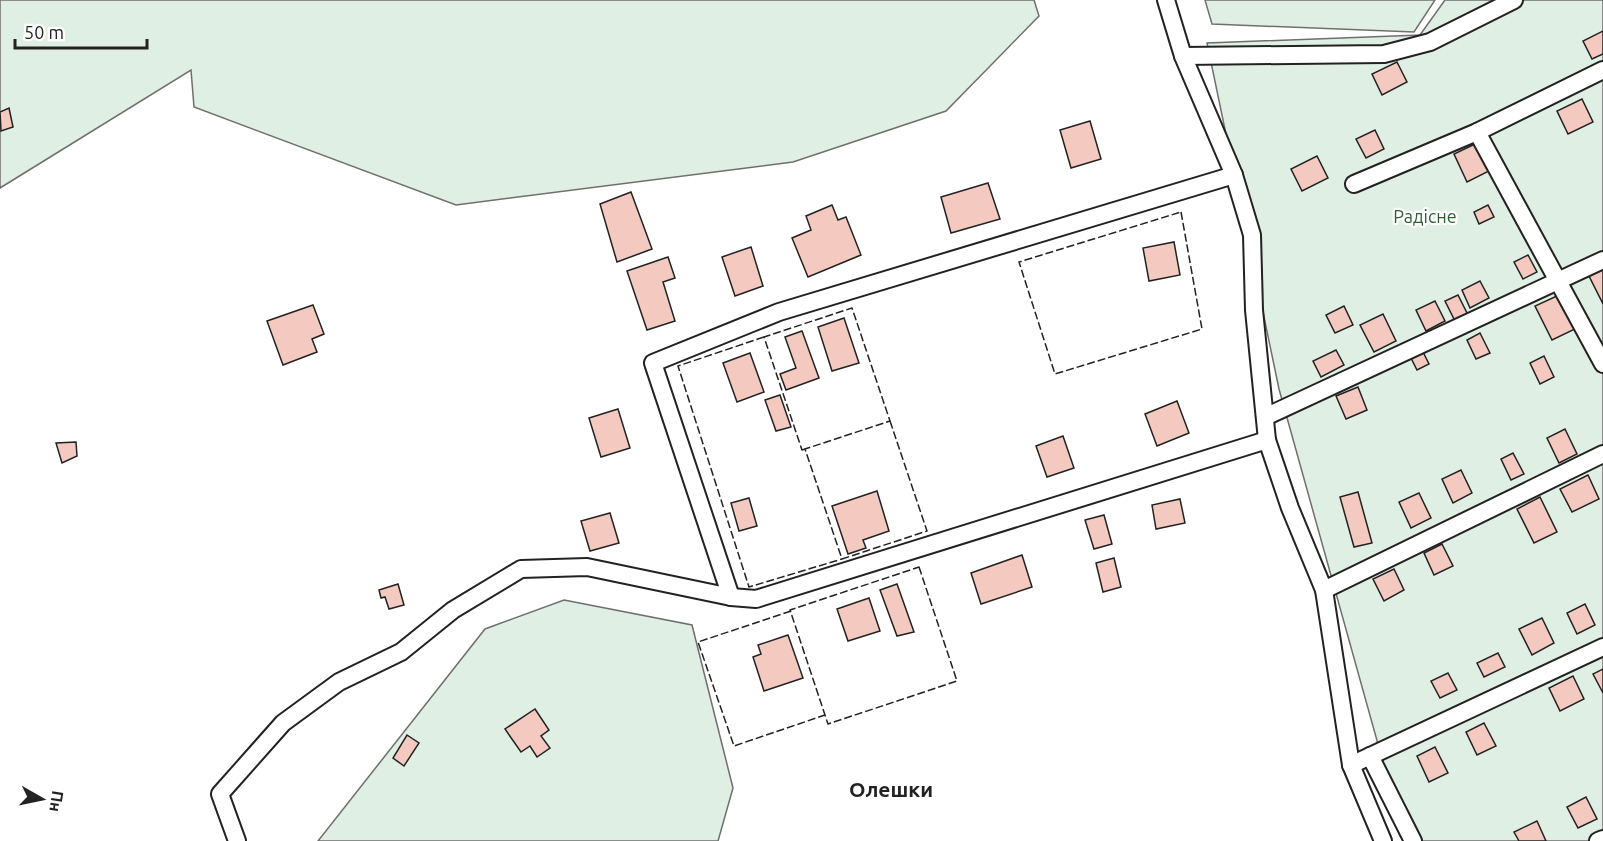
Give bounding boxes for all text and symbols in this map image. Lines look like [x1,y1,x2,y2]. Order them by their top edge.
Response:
scale bar [15,12,147,50]
text: 50 m [24,22,64,42]
park label: Радісне [1393,206,1457,226]
north arrow [12,769,72,829]
district label: Олешки [849,777,933,801]
text: Пн [46,790,67,813]

